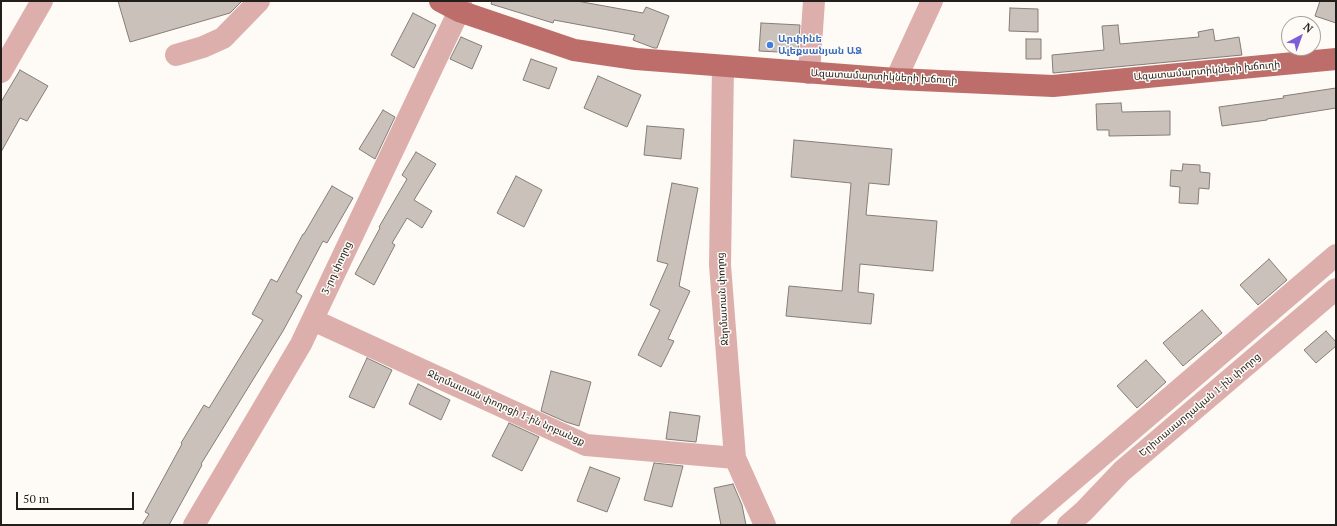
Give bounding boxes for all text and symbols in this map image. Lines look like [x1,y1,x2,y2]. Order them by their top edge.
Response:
north arrow [1281,16,1321,56]
text: N [1300,20,1316,36]
place label: Արփինե Ալեքսանյան ԱՁ [778,33,862,56]
marker: Արփինե Ալեքսանյան ԱՁ [765,40,775,50]
street label: Ազատամարտիկների խճուղի [1133,59,1281,83]
street label: Ազատամարտիկների խճուղի [810,67,958,87]
street label: 3-րդ փողոց [319,239,355,297]
street label: Ջերմատան փողոց [715,252,731,346]
street label: Երիտասարդական 1-ին փողոց [1137,351,1263,459]
street label: Ջերմատան փողոցի 1-ին նրբանցք [425,368,587,448]
scale bar [18,484,136,510]
text: 50 m [23,491,49,506]

